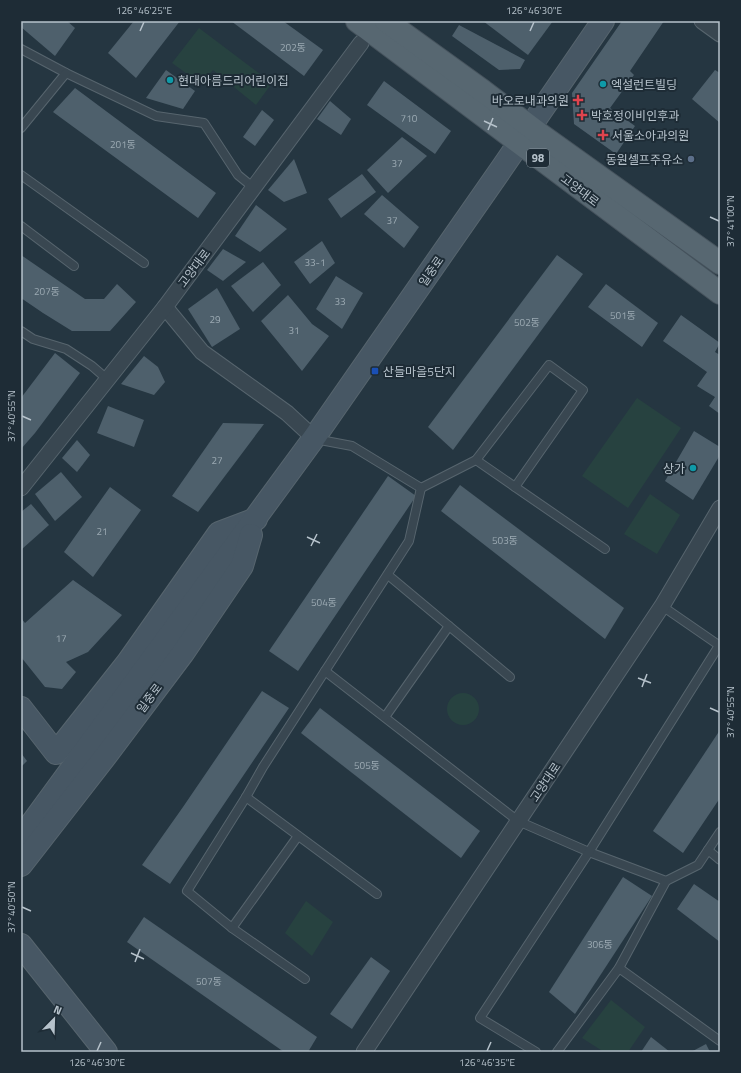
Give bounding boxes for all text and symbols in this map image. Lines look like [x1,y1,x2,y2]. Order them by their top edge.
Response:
text: 126°46'25"E [116,3,173,18]
text: 126°46'30"E [506,3,563,18]
house number: 202동 [280,40,306,55]
place label: 현대아름드리어린이집 [178,71,288,90]
marker: 현대아름드리어린이집 [165,75,175,85]
place label: 엑설런트빌딩 [611,75,677,94]
marker: 엑설런트빌딩 [598,79,608,89]
place label: 바오로내과의원 [492,91,569,110]
marker: 바오로내과의원 [572,94,584,106]
place label: 박호정이비인후과 [591,106,679,125]
marker: 박호정이비인후과 [576,109,588,121]
house number: 710 [401,111,418,126]
place label: 서울소아과의원 [612,126,689,145]
marker: 서울소아과의원 [597,129,609,141]
house number: 201동 [110,137,136,152]
road number: 98 [527,149,549,167]
place label: 동원셀프주유소 [606,150,683,169]
marker: 동원셀프주유소 [686,154,696,164]
house number: 37 [391,156,403,171]
street label: 고양대로 [557,169,603,211]
text: 37°41'00"N [723,195,738,247]
house number: 37 [386,213,398,228]
street label: 고양대로 [173,245,215,291]
street label: 일중로 [414,252,448,290]
house number: 33-1 [304,255,326,270]
house number: 207동 [34,284,60,299]
house number: 33 [334,294,346,309]
house number: 501동 [610,308,636,323]
house number: 29 [209,312,221,327]
house number: 502동 [514,315,540,330]
house number: 31 [288,323,300,338]
place label: 산들마을5단지 [383,362,456,381]
marker: 산들마을5단지 [370,366,380,376]
text: 37°40'55"N [4,390,19,442]
house number: 27 [211,453,223,468]
place label: 상가 [663,459,685,478]
marker: 상가 [688,463,698,473]
house number: 21 [96,524,108,539]
house number: 503동 [492,533,518,548]
house number: 504동 [311,595,337,610]
house number: 17 [55,631,67,646]
street label: 일중로 [131,679,167,717]
text: 37°40'55"N [723,686,738,738]
house number: 505동 [354,758,380,773]
street label: 고양대로 [525,758,565,806]
text: 37°40'50"N [4,881,19,933]
house number: 306동 [587,937,613,952]
house number: 507동 [196,974,222,989]
north arrow [34,999,74,1039]
text: N [51,1001,65,1019]
text: 126°46'30"E [69,1055,126,1070]
text: 126°46'35"E [459,1055,516,1070]

